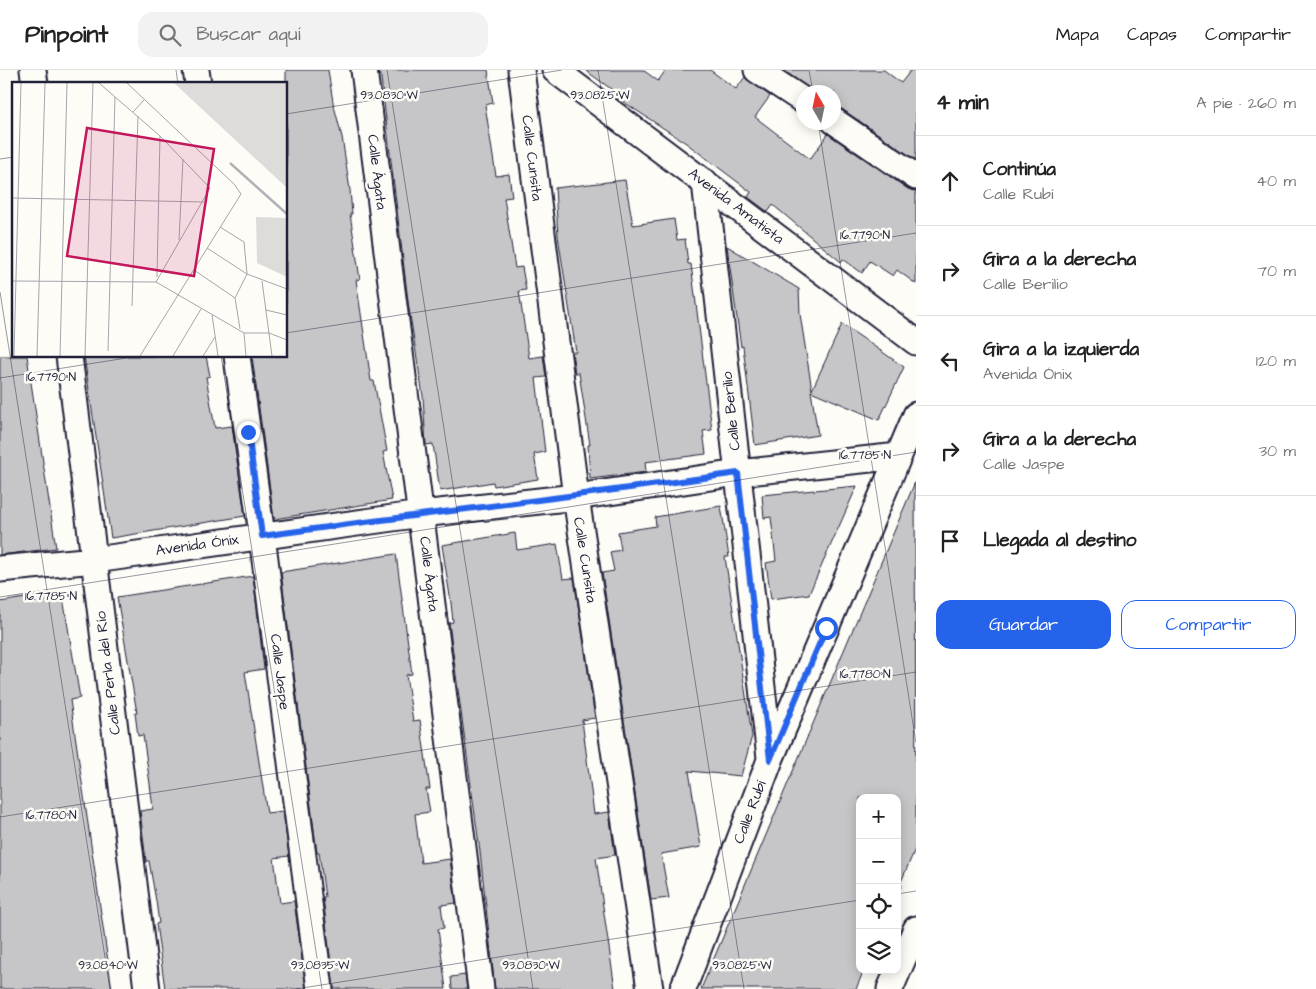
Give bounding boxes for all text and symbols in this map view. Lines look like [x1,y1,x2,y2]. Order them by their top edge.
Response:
search box [138,12,488,57]
text: Pinpoint [25,18,108,52]
icon: search [156,21,184,49]
text: Buscar aquí [196,21,301,48]
text: Mapa [1056,22,1099,47]
text: Capas [1127,22,1177,47]
text: Compartir [1205,22,1291,47]
inset map [12,82,288,358]
north arrow [796,85,841,130]
text: 93.0830°W [360,87,419,104]
text: 93.0825°W [570,87,630,104]
text: 4 min [936,88,989,117]
text: A pie · 260 m [1196,92,1296,114]
street label: Calle Cunsita [516,114,548,202]
street label: Calle Ágata [361,133,392,211]
text: Continúa [983,156,1056,183]
street label: Avenida Amatista [684,163,789,249]
icon: ahead [936,167,964,195]
text: 40 m [1256,170,1296,192]
text: Calle Rubí [983,183,1054,205]
text: 16.7790°N [840,227,891,244]
text: Gira a la derecha [983,246,1136,273]
icon: right [936,257,964,285]
text: 70 m [1257,260,1296,282]
text: Calle Berilio [983,273,1068,295]
text: Gira a la izquierda [983,336,1139,363]
icon: left [936,347,964,375]
text: 120 m [1256,350,1296,372]
text: Avenida Ónix [983,363,1072,385]
text: 16.7790°N [26,369,77,386]
street label: Calle Berilio [716,370,746,452]
route end [237,421,260,444]
text: Gira a la derecha [983,426,1136,453]
icon: right [936,437,964,465]
text: 30 m [1259,440,1296,462]
text: 16.7785°N [839,447,891,464]
text: Calle Jaspe [983,453,1065,475]
street label: Calle Cunsita [568,516,602,605]
icon: arrive [936,527,964,555]
text: Llegada al destino [983,527,1136,554]
street label: Avenida Ónix [154,529,241,561]
street label: Calle Ágata [413,535,444,613]
text: 16.7785°N [25,588,77,605]
button: Guardar [936,600,1111,649]
button: Compartir [1121,600,1296,649]
street label: Calle Perla del Río [90,609,126,736]
route start [815,617,838,640]
street label: Calle Jaspe [265,633,295,711]
text: 16.7780°N [839,666,891,683]
street label: Calle Rubí [728,777,772,847]
map controls [856,794,901,974]
button: + [856,794,901,839]
text: 16.7780°N [25,807,77,824]
button: − [856,839,901,884]
button: locate [856,884,901,929]
button: layers [856,929,901,974]
text: 93.0840°W [78,957,139,974]
text: 93.0835°W [291,957,350,974]
text: 93.0830°W [502,957,561,974]
text: 93.0825°W [712,957,772,974]

